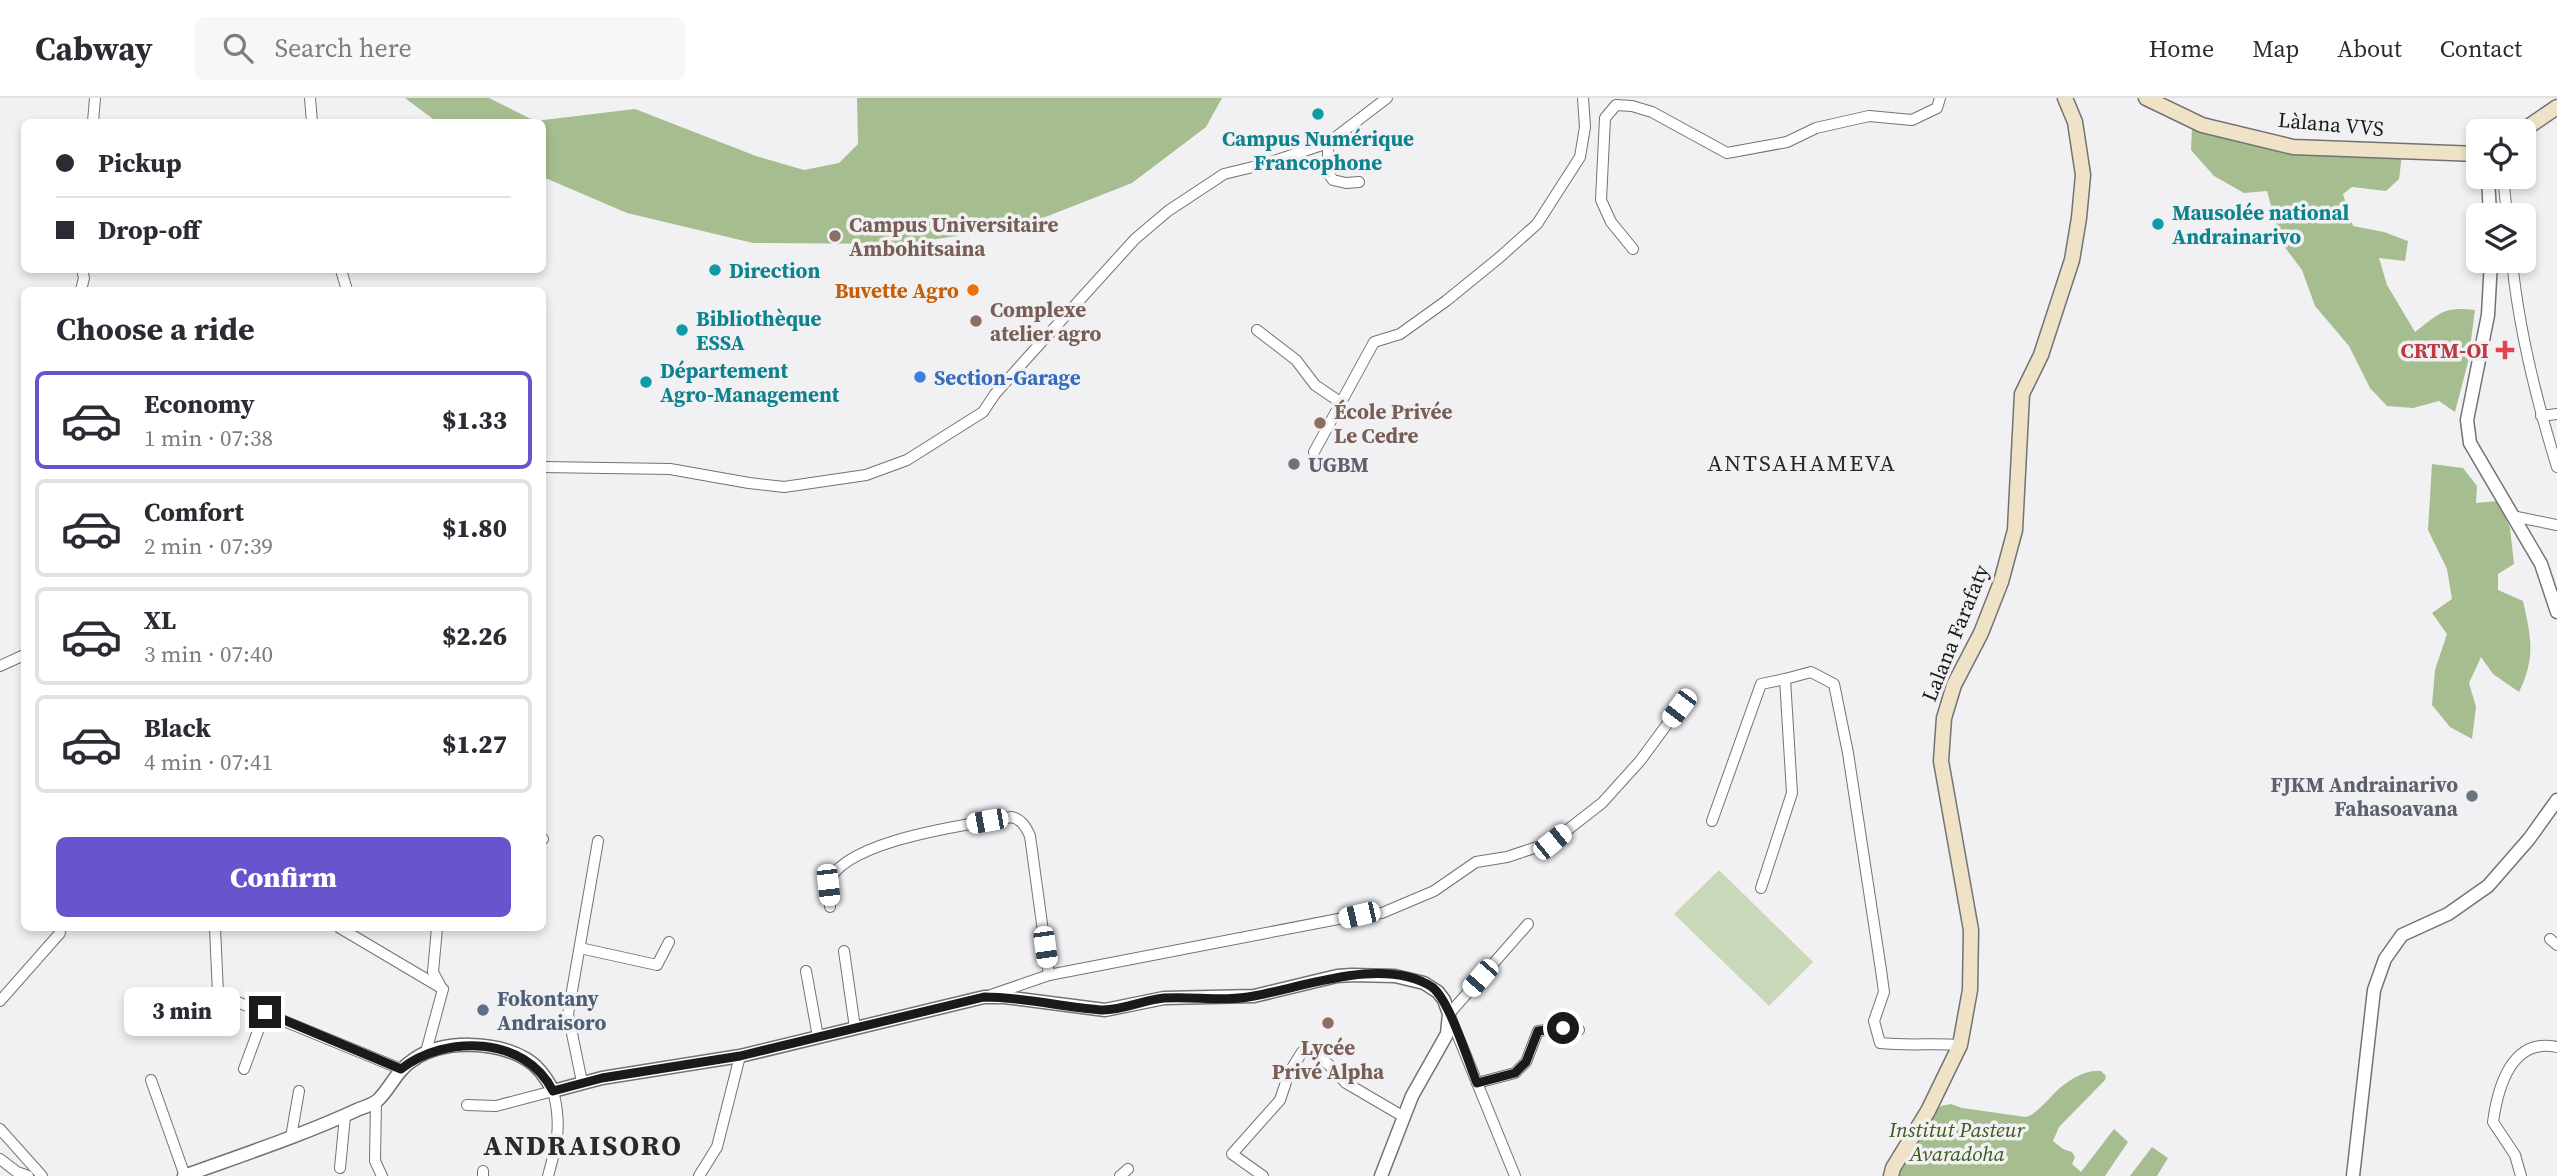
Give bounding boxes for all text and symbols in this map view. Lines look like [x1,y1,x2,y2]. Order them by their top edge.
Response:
search box [195,17,685,80]
text: Cabway [35,26,153,71]
icon: search [219,29,257,67]
text: Search here [275,30,412,66]
text: Home [2149,32,2214,65]
text: Map [2252,32,2299,65]
text: About [2337,32,2402,65]
text: Contact [2440,32,2522,65]
street label: Làlana VVS [2277,105,2385,143]
marker: Campus Numérique Francophone [1310,106,1326,122]
map controls [2466,119,2536,273]
button: locate [2466,119,2536,189]
place label: Campus Numérique Francophone [1222,124,1414,177]
text: Pickup [98,145,182,181]
place label: Mausolée national Andrainarivo [2172,198,2350,251]
button: layers [2466,203,2536,273]
place label: Campus Universitaire Ambohitsaina [849,210,1059,263]
text: Drop-off [98,212,200,248]
marker: Mausolée national Andrainarivo [2150,216,2166,232]
marker: Campus Universitaire Ambohitsaina [827,228,843,244]
place label: Direction [729,256,820,285]
marker: Direction [707,262,723,278]
place label: Buvette Agro [835,276,959,305]
marker: Buvette Agro [965,282,981,298]
place label: Complexe atelier agro [990,295,1102,348]
place label: Bibliothèque ESSA [696,304,822,357]
text: Choose a ride [56,307,255,351]
marker: Complexe atelier agro [968,313,984,329]
marker: Bibliothèque ESSA [674,322,690,338]
place label: CRTM-OI [2401,336,2489,365]
marker: CRTM-OI [2495,340,2515,360]
place label: Département Agro-Management [660,356,840,409]
place label: Section-Garage [934,363,1081,392]
marker: Section-Garage [912,369,928,385]
marker: Département Agro-Management [638,374,654,390]
text: Economy [144,386,255,422]
icon: car [60,389,123,452]
place label: École Privée Le Cedre [1334,397,1452,450]
text: $1.33 [442,402,507,438]
marker: École Privée Le Cedre [1312,415,1328,431]
text: 1 min · 07:38 [144,422,273,454]
district label: ANTSAHAMEVA [1707,447,1897,479]
place label: UGBM [1308,450,1369,479]
marker: UGBM [1286,456,1302,472]
text: Comfort [144,494,244,530]
icon: car [60,497,123,560]
text: $1.80 [442,510,507,546]
text: 2 min · 07:39 [144,530,273,562]
street label: Lalana Farafaty [1914,560,1996,706]
text: XL [144,602,176,638]
icon: car [60,605,123,668]
text: $2.26 [442,618,507,654]
text: 3 min · 07:40 [144,638,273,670]
car [1658,685,1701,731]
text: Black [144,710,211,746]
icon: car [60,713,123,776]
text: $1.27 [442,726,507,762]
text: 4 min · 07:41 [144,746,273,778]
place label: FJKM Andrainarivo Fahasoavana [2271,770,2459,823]
marker: FJKM Andrainarivo Fahasoavana [2464,788,2480,804]
car [965,807,1010,835]
car [1530,821,1575,863]
button: Confirm [56,837,511,917]
car [816,863,841,907]
car [1337,900,1382,930]
car [1032,925,1059,969]
car [1459,955,1502,1001]
place label: Fokontany Andraisoro [497,984,606,1037]
callout: 3 min [125,988,240,1037]
text: 3 min [152,995,212,1027]
route end [249,996,281,1028]
marker: Fokontany Andraisoro [475,1002,491,1018]
route start [1547,1012,1579,1044]
marker: Lycée Privé Alpha [1320,1015,1336,1031]
place label: Lycée Privé Alpha [1272,1033,1385,1086]
park label: Institut Pasteur Avaradoha [1888,1115,2026,1168]
district label: ANDRAISORO [483,1126,683,1164]

